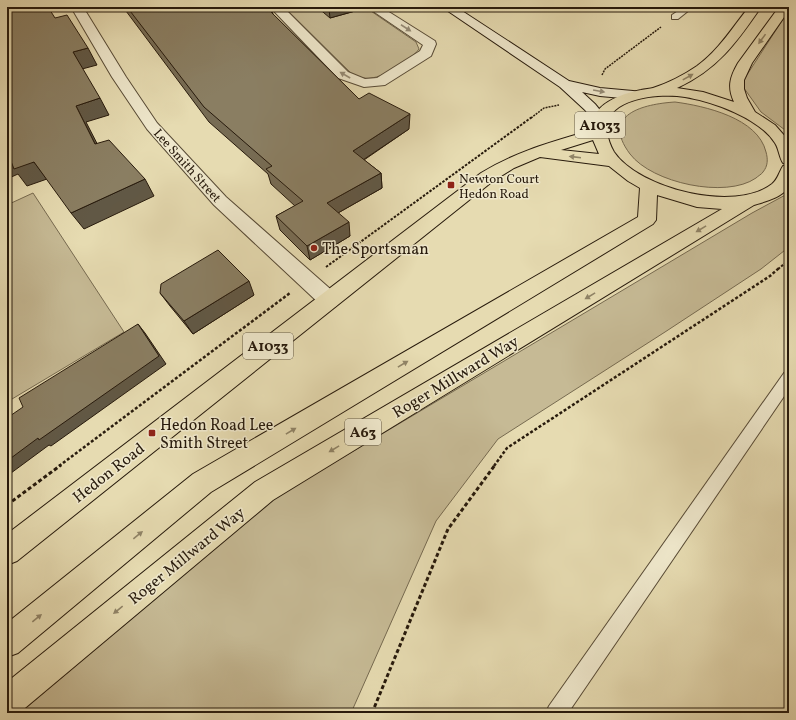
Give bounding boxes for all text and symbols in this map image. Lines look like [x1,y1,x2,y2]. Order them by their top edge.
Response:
one-way arrow [400,24,411,32]
one-way arrow [758,33,766,44]
one-way arrow [339,71,351,78]
one-way arrow [683,74,694,80]
one-way arrow [593,89,605,95]
road number: A1033 [575,112,625,138]
street label: Lee Smith Street [148,125,225,208]
one-way arrow [569,154,581,160]
place label: Newton Court Hedon Road [459,171,540,204]
marker: Newton Court Hedon Road [446,180,456,190]
one-way arrow [696,225,706,233]
place label: The Sportsman [322,239,429,261]
marker: The Sportsman [309,243,319,253]
one-way arrow [584,292,596,299]
street label: Roger Millward Way [389,331,524,424]
road number: A1033 [243,333,293,359]
one-way arrow [397,361,409,368]
place label: Hedon Road Lee Smith Street [160,415,273,455]
road number: A63 [345,419,381,445]
one-way arrow [285,427,297,434]
marker: Hedon Road Lee Smith Street [147,428,157,438]
street label: Hedon Road [69,438,150,509]
one-way arrow [328,445,340,452]
street label: Roger Millward Way [124,502,250,610]
one-way arrow [133,531,143,540]
one-way arrow [113,606,124,615]
one-way arrow [32,613,43,622]

